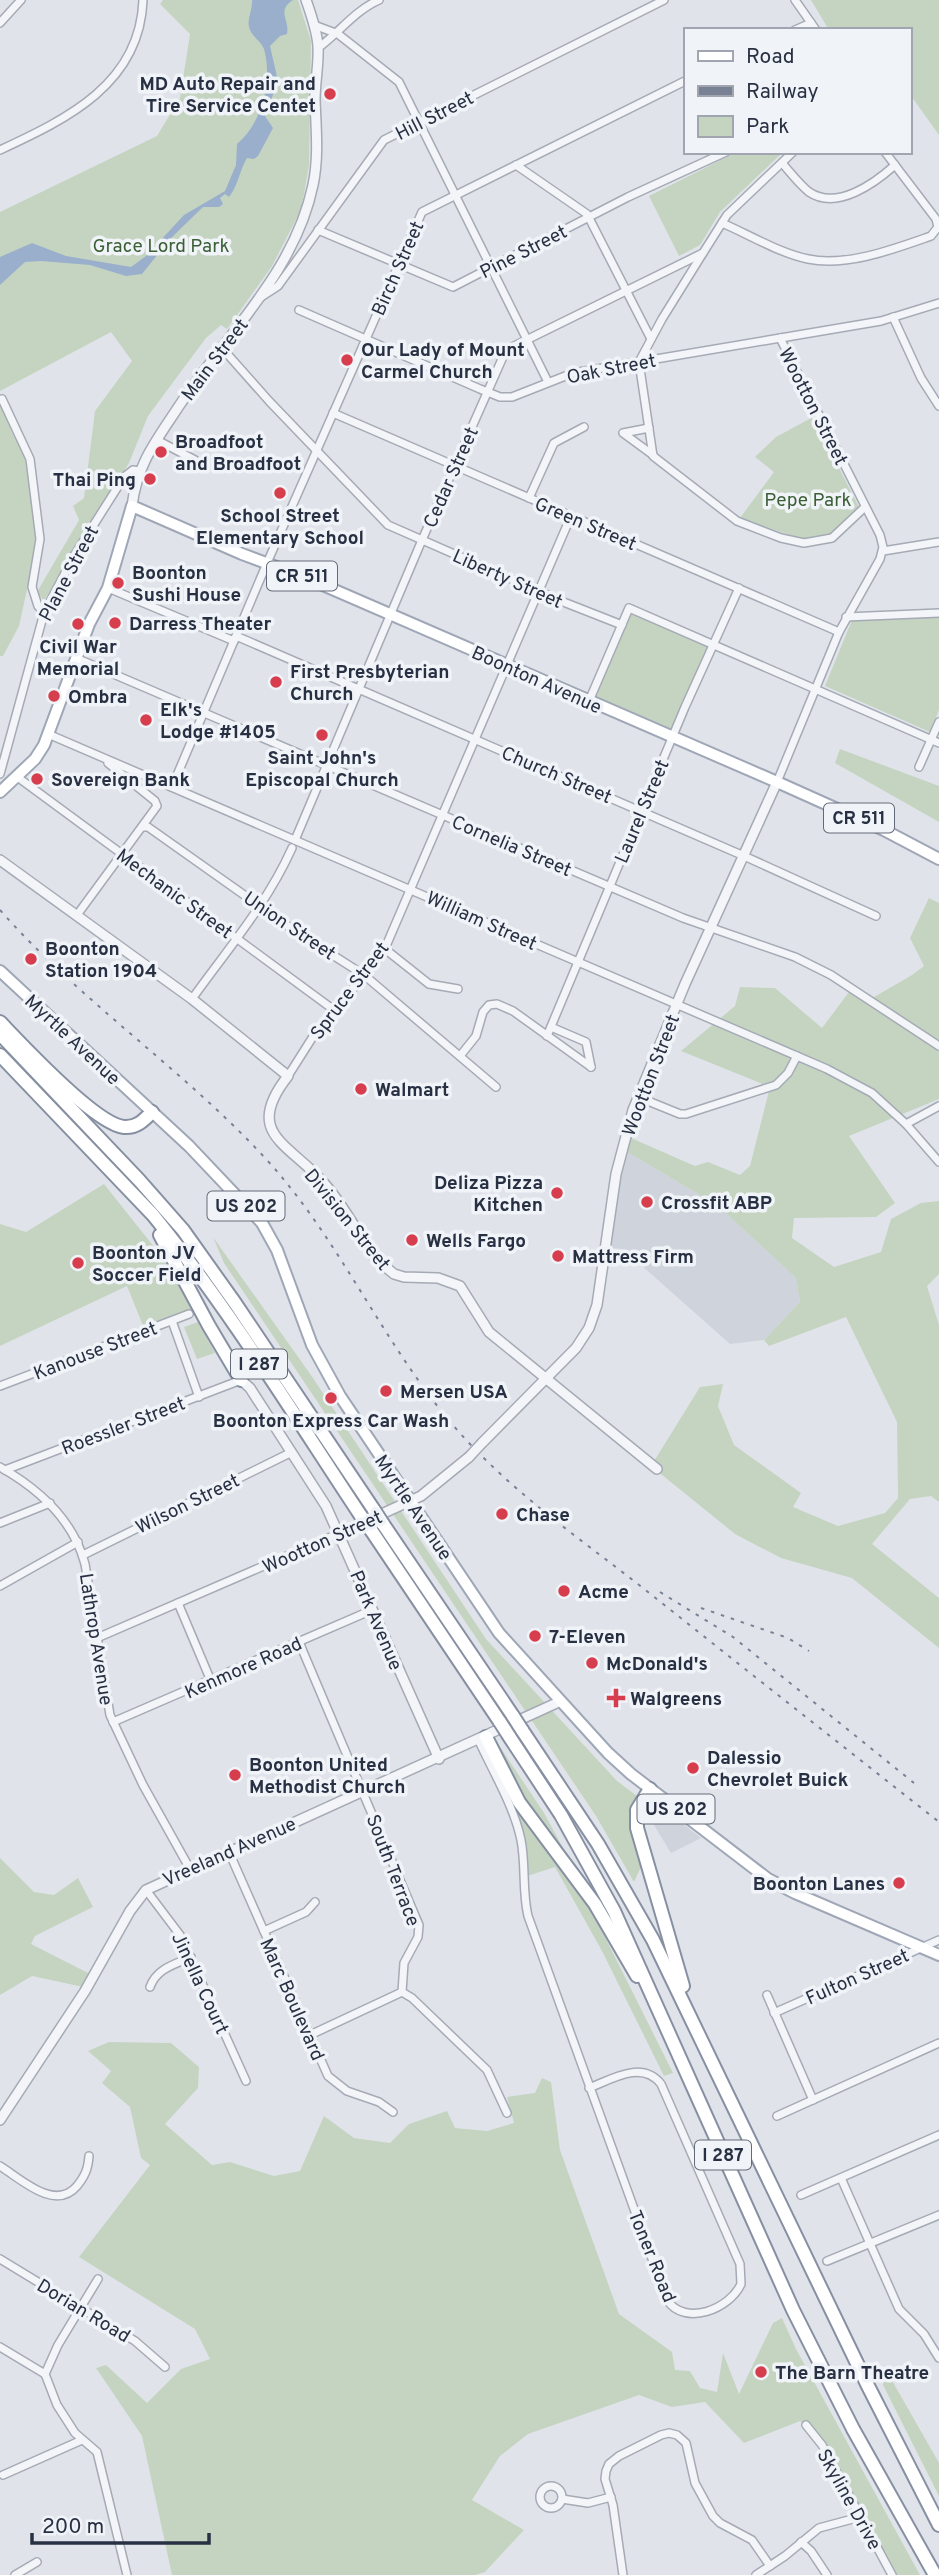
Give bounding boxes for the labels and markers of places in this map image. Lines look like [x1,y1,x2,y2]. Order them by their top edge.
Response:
place label: MD Auto Repair and Tire Service Centet [140,73,316,119]
marker: MD Auto Repair and Tire Service Centet [322,86,338,102]
place label: Our Lady of Mount Carmel Church [361,339,525,385]
marker: Our Lady of Mount Carmel Church [339,352,355,368]
place label: Broadfoot and Broadfoot [175,431,301,477]
marker: Broadfoot and Broadfoot [153,444,169,460]
place label: Thai Ping [53,469,136,493]
marker: Thai Ping [142,471,158,487]
marker: School Street Elementary School [272,485,288,501]
place label: School Street Elementary School [196,505,364,551]
place label: Boonton Sushi House [132,562,241,608]
marker: Boonton Sushi House [110,575,126,591]
place label: Darress Theater [129,613,271,637]
marker: Darress Theater [107,615,123,631]
marker: Civil War Memorial [70,616,86,632]
place label: Civil War Memorial [37,636,119,682]
place label: First Presbyterian Church [290,661,449,707]
marker: First Presbyterian Church [268,674,284,690]
place label: Ombra [68,686,127,710]
marker: Ombra [46,688,62,704]
place label: Elk's Lodge #1405 [160,699,276,745]
marker: Elk's Lodge #1405 [138,712,154,728]
marker: Saint John's Episcopal Church [314,727,330,743]
place label: Saint John's Episcopal Church [245,747,399,793]
place label: Sovereign Bank [51,769,190,793]
marker: Sovereign Bank [29,771,45,787]
place label: Boonton Station 1904 [45,938,157,984]
marker: Boonton Station 1904 [23,951,39,967]
place label: Walmart [375,1079,449,1103]
marker: Walmart [353,1081,369,1097]
place label: Deliza Pizza Kitchen [434,1172,543,1218]
marker: Deliza Pizza Kitchen [549,1185,565,1201]
place label: Crossfit ABP [661,1192,772,1216]
marker: Crossfit ABP [639,1194,655,1210]
place label: Wells Fargo [426,1230,526,1254]
marker: Wells Fargo [404,1232,420,1248]
place label: Boonton JV Soccer Field [92,1242,201,1288]
place label: Mattress Firm [572,1246,694,1270]
marker: Mattress Firm [550,1248,566,1264]
marker: Boonton JV Soccer Field [70,1255,86,1271]
place label: Mersen USA [400,1381,508,1405]
marker: Mersen USA [378,1383,394,1399]
marker: Boonton Express Car Wash [323,1390,339,1406]
place label: Boonton Express Car Wash [213,1410,449,1434]
place label: Chase [516,1504,570,1528]
marker: Chase [494,1506,510,1522]
place label: Acme [578,1581,629,1605]
marker: Acme [556,1583,572,1599]
place label: 7-Eleven [549,1626,626,1650]
marker: 7-Eleven [527,1628,543,1644]
place label: McDonald's [606,1653,708,1677]
marker: McDonald's [584,1655,600,1671]
place label: Walgreens [630,1688,722,1712]
marker: Walgreens [608,1690,624,1706]
place label: Dalessio Chevrolet Buick [707,1747,849,1793]
place label: Boonton United Methodist Church [249,1754,405,1800]
marker: Dalessio Chevrolet Buick [685,1760,701,1776]
marker: Boonton United Methodist Church [227,1767,243,1783]
place label: Boonton Lanes [753,1873,885,1897]
marker: Boonton Lanes [891,1875,907,1891]
place label: The Barn Theatre [775,2362,929,2386]
marker: The Barn Theatre [753,2364,769,2380]

